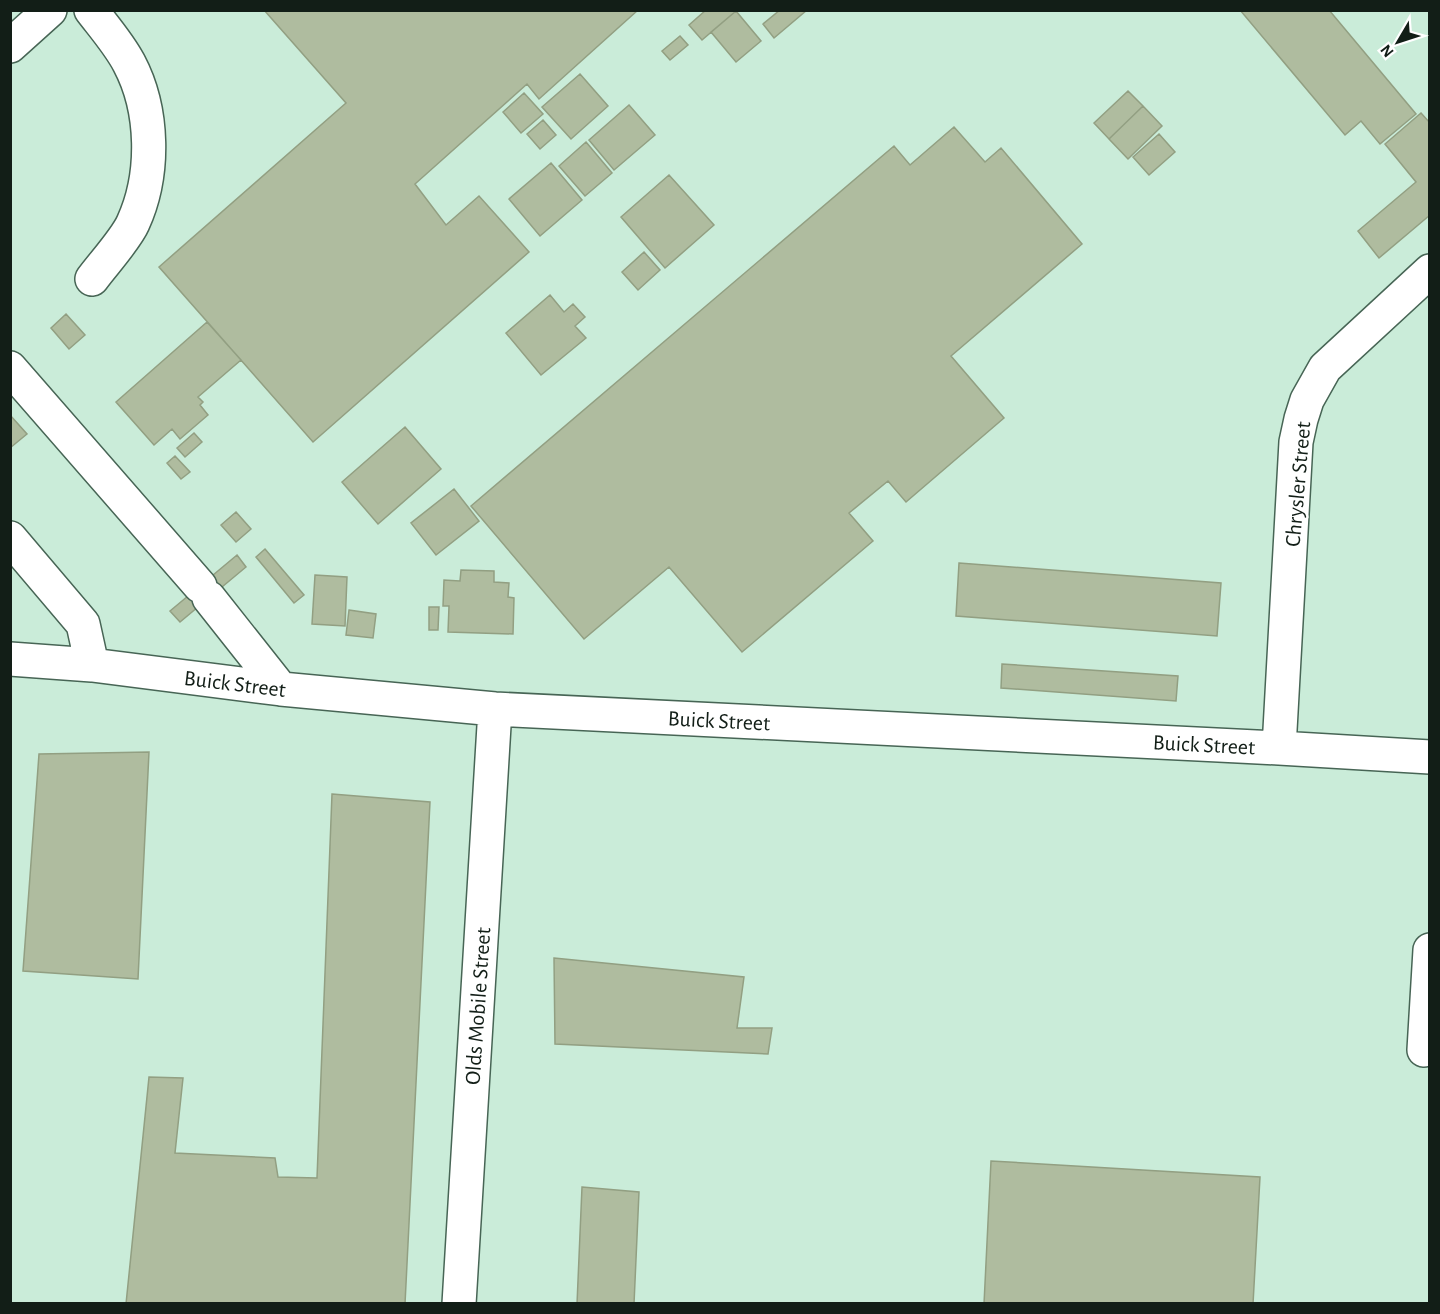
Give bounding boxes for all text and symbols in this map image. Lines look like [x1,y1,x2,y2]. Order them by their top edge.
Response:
north arrow [1368,12,1428,72]
text: N [1377,41,1397,60]
street label: Chrysler Street [1282,421,1314,548]
street label: Buick Street [183,667,287,701]
street label: Buick Street [667,707,771,735]
street label: Buick Street [1152,731,1256,759]
street label: Olds Mobile Street [462,927,494,1086]

